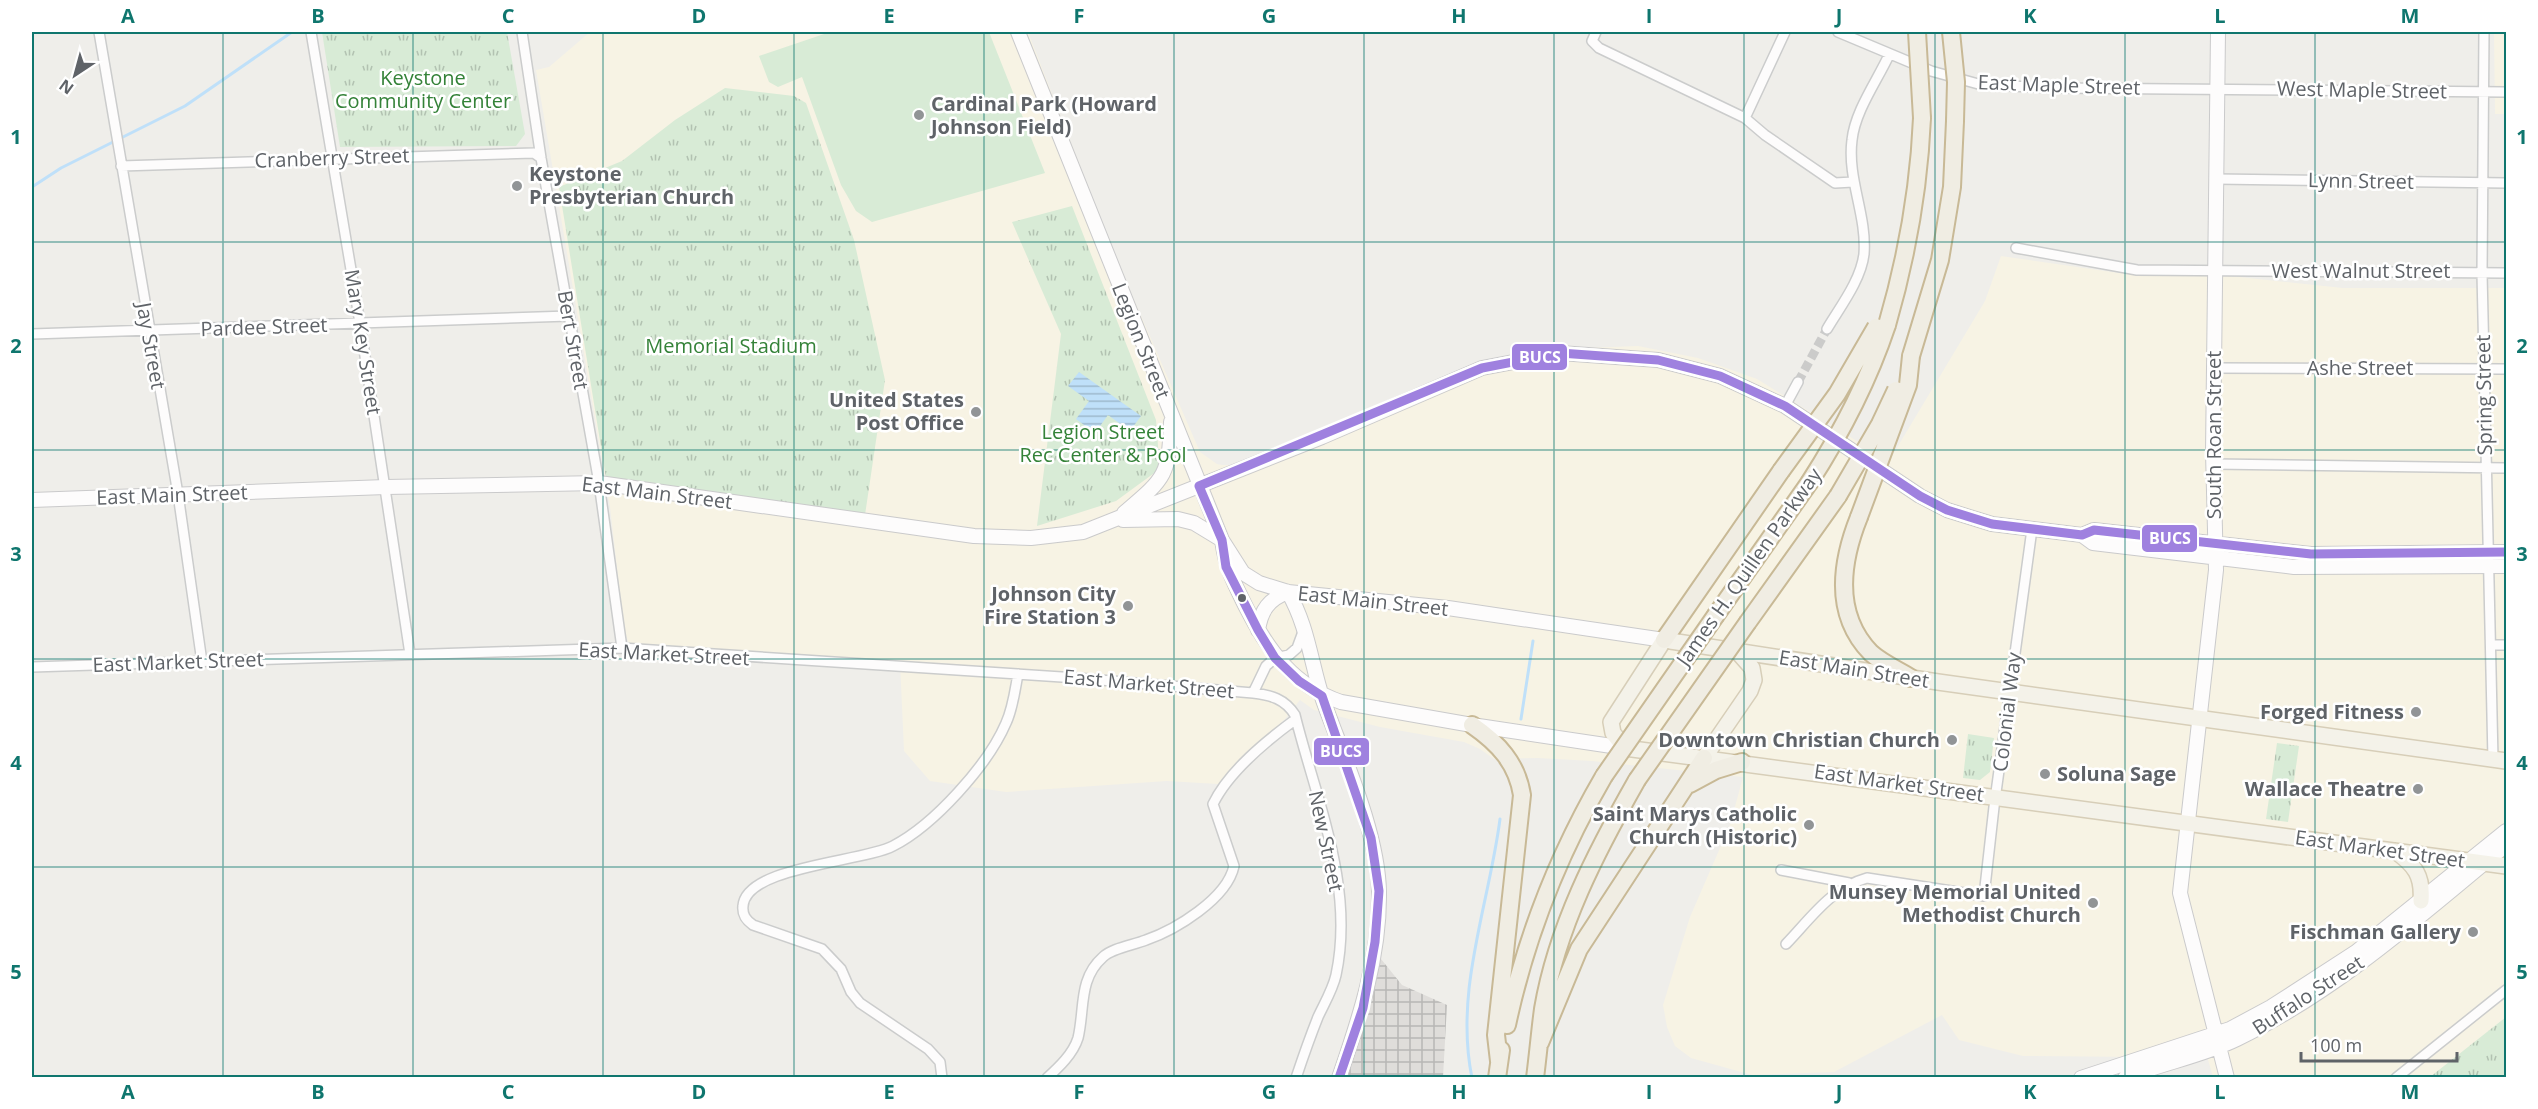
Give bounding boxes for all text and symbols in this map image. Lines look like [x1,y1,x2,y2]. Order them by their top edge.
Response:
text: A [121,2,135,29]
text: B [311,2,325,29]
text: C [502,2,515,29]
text: D [692,2,706,29]
text: E [883,2,895,29]
text: F [1074,2,1084,29]
text: G [1262,2,1276,29]
text: H [1451,2,1467,29]
text: I [1646,2,1652,29]
text: J [1834,2,1842,29]
text: K [2023,2,2037,29]
text: L [2214,2,2226,29]
text: M [2401,2,2419,29]
north arrow [45,45,105,105]
park label: Keystone Community Center [335,64,511,114]
street label: East Maple Street [1977,68,2141,101]
text: N [54,74,78,100]
street label: West Maple Street [2277,75,2447,104]
place label: Cardinal Park (Howard Johnson Field) [929,90,1157,140]
marker: Cardinal Park (Howard Johnson Field) [912,108,926,122]
text: 1 [10,123,22,150]
text: 1 [2516,123,2528,150]
street label: Cranberry Street [254,141,410,174]
place label: Keystone Presbyterian Church [529,160,734,210]
street label: Lynn Street [2308,166,2414,195]
marker: Keystone Presbyterian Church [510,179,524,193]
street label: West Walnut Street [2272,257,2450,284]
street label: Mary Key Street [339,267,388,417]
street label: Legion Street [1106,279,1177,403]
street label: Bert Street [551,288,596,392]
street label: Jay Street [130,298,172,391]
street label: Pardee Street [200,311,328,342]
text: 2 [10,332,22,359]
park label: Memorial Stadium [645,332,817,359]
text: 2 [2516,332,2528,359]
street label: Spring Street [2469,334,2498,456]
line badge: BUCS [1511,343,1568,371]
text: BUCS [1519,346,1561,368]
street label: South Roan Street [2200,351,2227,519]
street label: Ashe Street [2307,354,2413,381]
place label: United States Post Office [829,386,964,436]
marker: United States Post Office [969,405,983,419]
park label: Legion Street Rec Center & Pool [1019,418,1187,468]
street label: James H. Quillen Parkway [1669,461,1828,673]
street label: East Main Street [580,470,734,515]
street label: East Main Street [96,478,248,511]
line badge: BUCS [2141,524,2198,553]
text: BUCS [2149,527,2191,549]
text: 3 [10,540,22,567]
text: 3 [2516,540,2528,567]
street label: East Main Street [1296,579,1450,622]
place label: Johnson City Fire Station 3 [984,580,1117,630]
unlabelled marker [1236,592,1248,604]
marker: Johnson City Fire Station 3 [1121,599,1135,613]
street label: East Market Street [578,636,750,671]
street label: East Main Street [1777,643,1931,694]
street label: East Market Street [92,645,264,678]
street label: Colonial Way [1986,650,2027,773]
street label: East Market Street [1063,663,1236,704]
place label: Forged Fitness [2260,698,2404,725]
marker: Forged Fitness [2409,705,2423,719]
place label: Downtown Christian Church [1658,726,1940,753]
marker: Downtown Christian Church [1945,733,1959,747]
line badge: BUCS [1313,737,1370,766]
text: BUCS [1320,740,1362,762]
text: 4 [10,749,22,776]
text: 4 [2516,749,2528,776]
street label: East Market Street [1812,757,1986,808]
place label: Soluna Sage [2057,760,2176,787]
marker: Soluna Sage [2038,767,2052,781]
place label: Wallace Theatre [2245,775,2406,802]
marker: Wallace Theatre [2411,782,2425,796]
street label: New Street [1303,788,1350,894]
place label: Saint Marys Catholic Church (Historic) [1593,800,1797,850]
marker: Saint Marys Catholic Church (Historic) [1802,818,1816,832]
street label: East Market Street [2293,823,2467,874]
place label: Munsey Memorial United Methodist Church [1829,878,2081,928]
marker: Munsey Memorial United Methodist Church [2086,896,2100,910]
place label: Fischman Gallery [2289,918,2462,945]
marker: Fischman Gallery [2466,925,2480,939]
street label: Buffalo Street [2247,948,2369,1041]
text: 5 [10,958,22,985]
text: 5 [2516,958,2528,985]
scale bar [2301,1025,2457,1063]
text: 100 m [2310,1033,2362,1057]
text: A [121,1078,135,1105]
text: B [311,1078,325,1105]
text: C [502,1078,515,1105]
text: D [692,1078,706,1105]
text: E [883,1078,895,1105]
text: F [1074,1078,1084,1105]
text: G [1262,1078,1276,1105]
text: H [1451,1078,1467,1105]
text: I [1646,1078,1652,1105]
text: J [1834,1078,1842,1105]
text: K [2023,1078,2037,1105]
text: L [2214,1078,2226,1105]
text: M [2401,1078,2419,1105]

